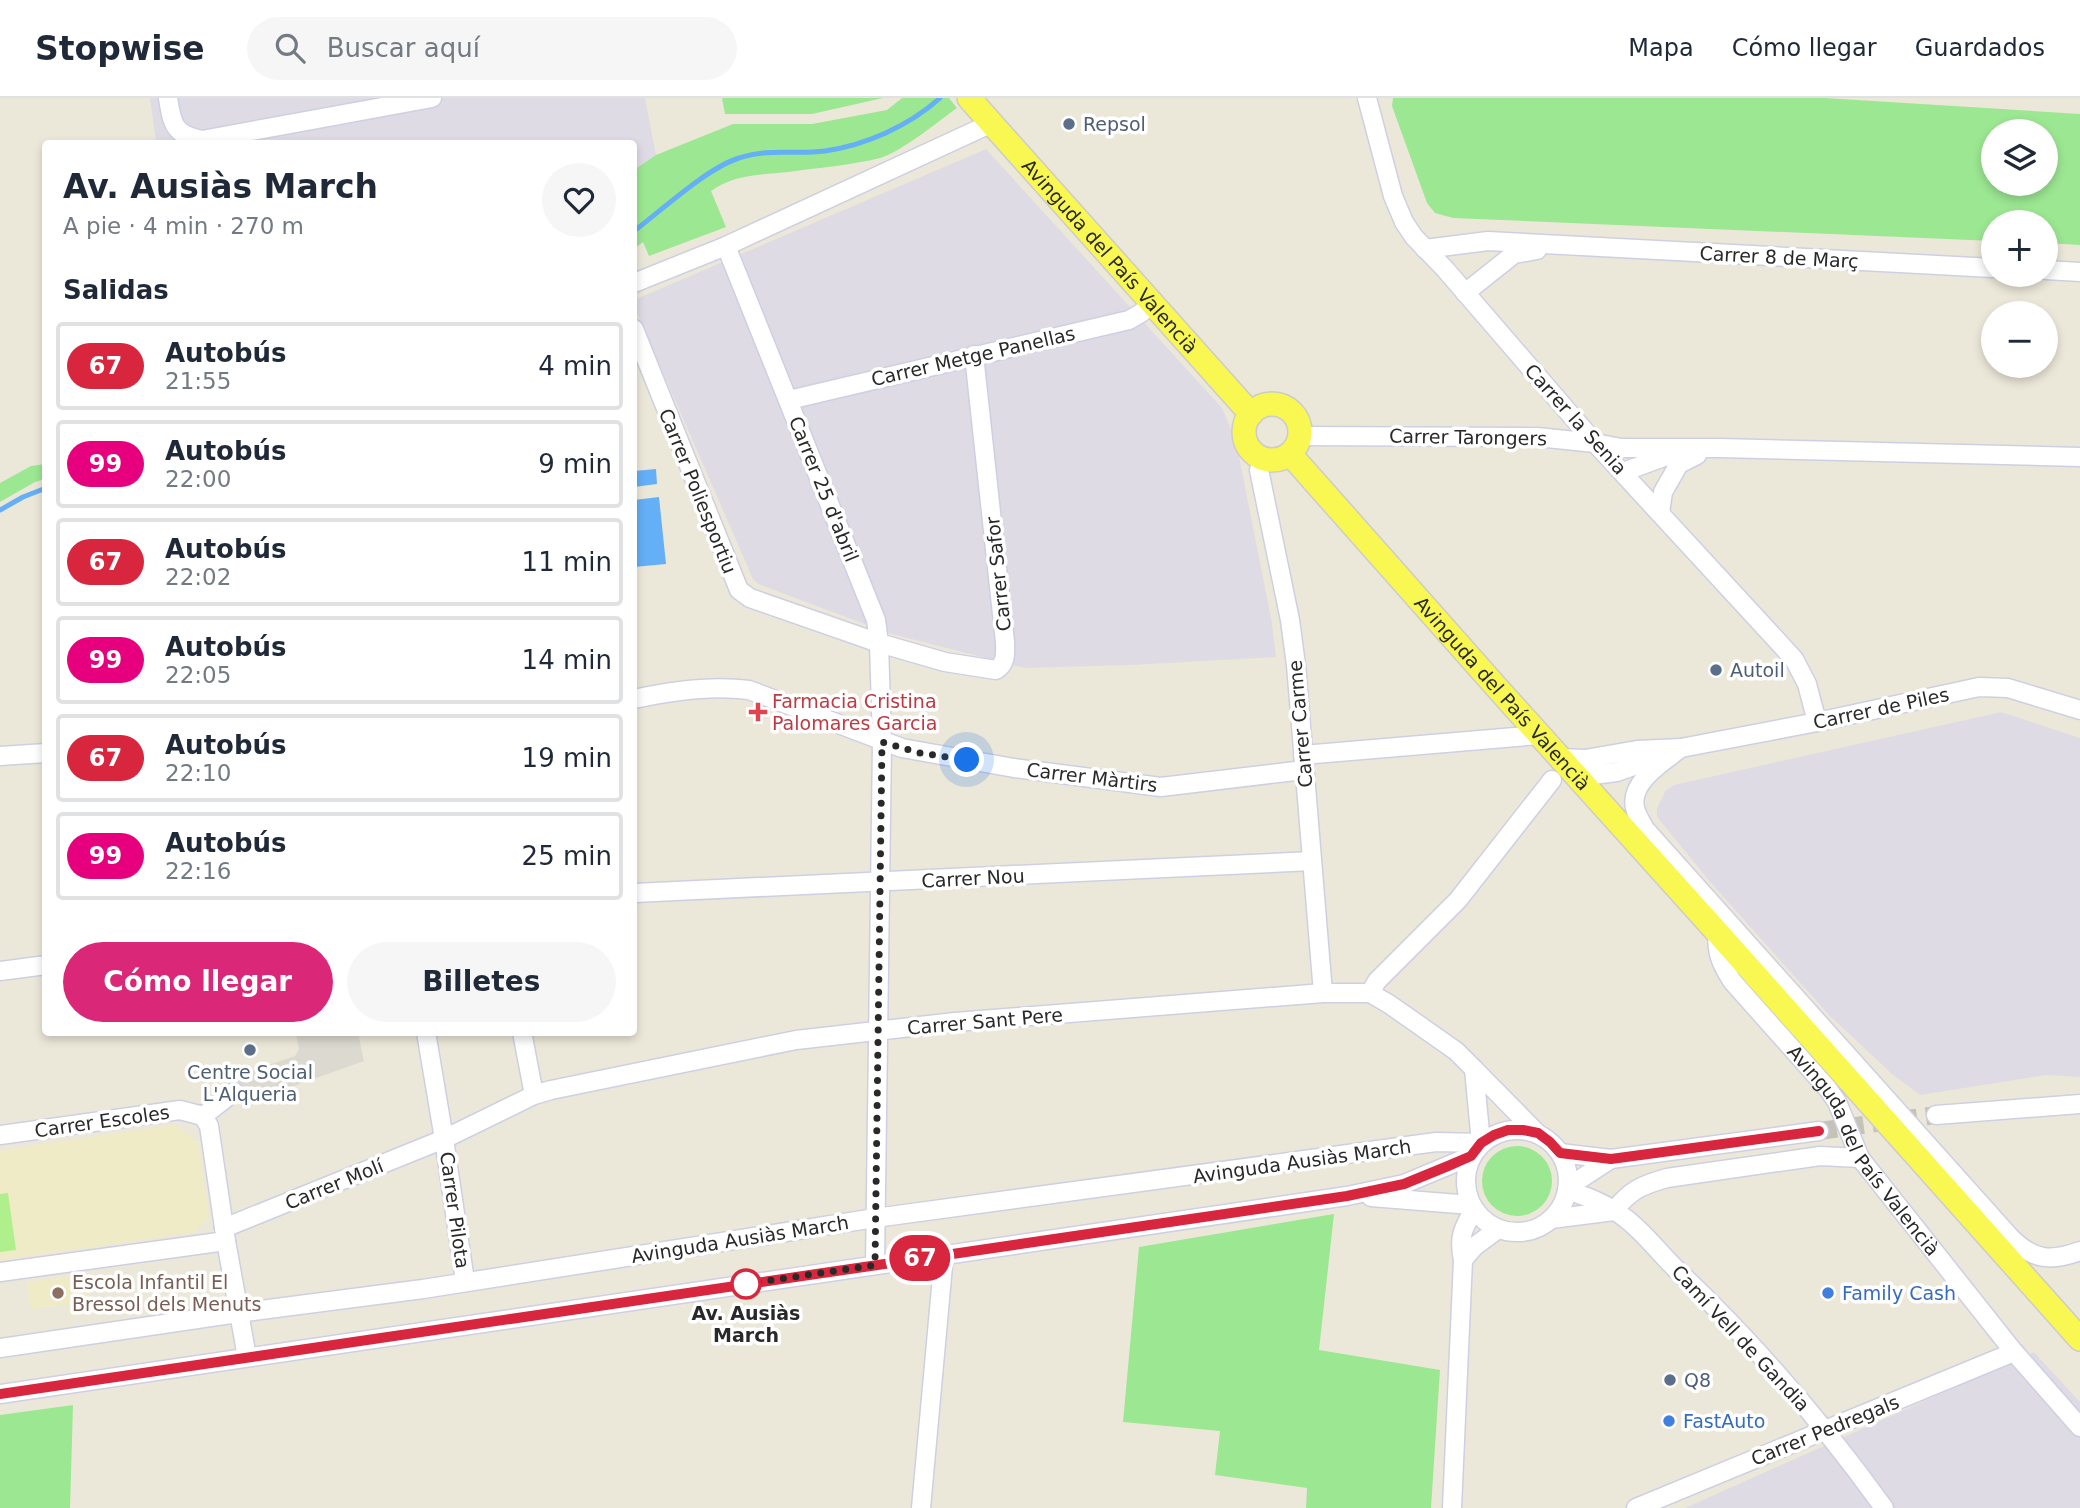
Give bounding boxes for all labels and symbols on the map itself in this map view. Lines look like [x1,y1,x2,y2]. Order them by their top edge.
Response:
place label: Repsol [1083,113,1146,135]
marker: Repsol [1061,116,1077,132]
street label: Avinguda del País Valencià [1018,155,1202,358]
street label: Carrer 8 de Març [1699,242,1859,272]
street label: Carrer Metge Panellas [869,322,1077,390]
street label: Carrer la Senia [1521,359,1631,479]
street label: Carrer Poliesportiu [655,405,741,577]
street label: Carrer 25 d'abril [785,413,863,565]
street label: Carrer Tarongers [1389,425,1547,449]
street label: Carrer Safor [981,515,1015,632]
street label: Avinguda del País Valencià [1410,592,1595,795]
street label: Carrer Carme [1283,659,1317,789]
place label: Autoil [1730,659,1785,681]
marker: Autoil [1708,662,1724,678]
street label: Carrer de Piles [1811,683,1951,733]
place label: Farmacia Cristina Palomares Garcia [772,690,937,734]
marker: Farmacia Cristina Palomares Garcia [750,704,766,720]
your location [949,742,984,777]
street label: Carrer Màrtirs [1025,758,1159,796]
street label: Carrer Nou [921,864,1025,892]
street label: Carrer Sant Pere [906,1003,1064,1039]
street label: Avinguda del País Valencià [1783,1041,1944,1260]
marker: Centre Social L'Alqueria [242,1042,258,1058]
place label: Centre Social L'Alqueria [187,1061,313,1105]
street label: Carrer Escoles [33,1101,171,1141]
street label: Avinguda Ausiàs March [1192,1135,1412,1187]
street label: Carrer Pilota [436,1150,474,1270]
street label: Carrer Molí [282,1154,387,1214]
street label: Avinguda Ausiàs March [630,1211,850,1267]
line badge: 67 [888,1235,951,1281]
street label: Camí Vell de Gandia [1668,1260,1814,1416]
marker: Av. Ausiàs March [731,1269,761,1299]
place label: Escola Infantil El Bressol dels Menuts [72,1271,261,1315]
place label: Family Cash [1842,1282,1956,1304]
marker: Escola Infantil El Bressol dels Menuts [50,1285,66,1301]
marker: Family Cash [1820,1285,1836,1301]
place label: Av. Ausiàs March [692,1302,800,1346]
place label: Q8 [1684,1369,1711,1391]
marker: Q8 [1662,1372,1678,1388]
street label: Carrer Pedregals [1748,1390,1902,1470]
place label: FastAuto [1683,1410,1765,1432]
marker: FastAuto [1661,1413,1677,1429]

